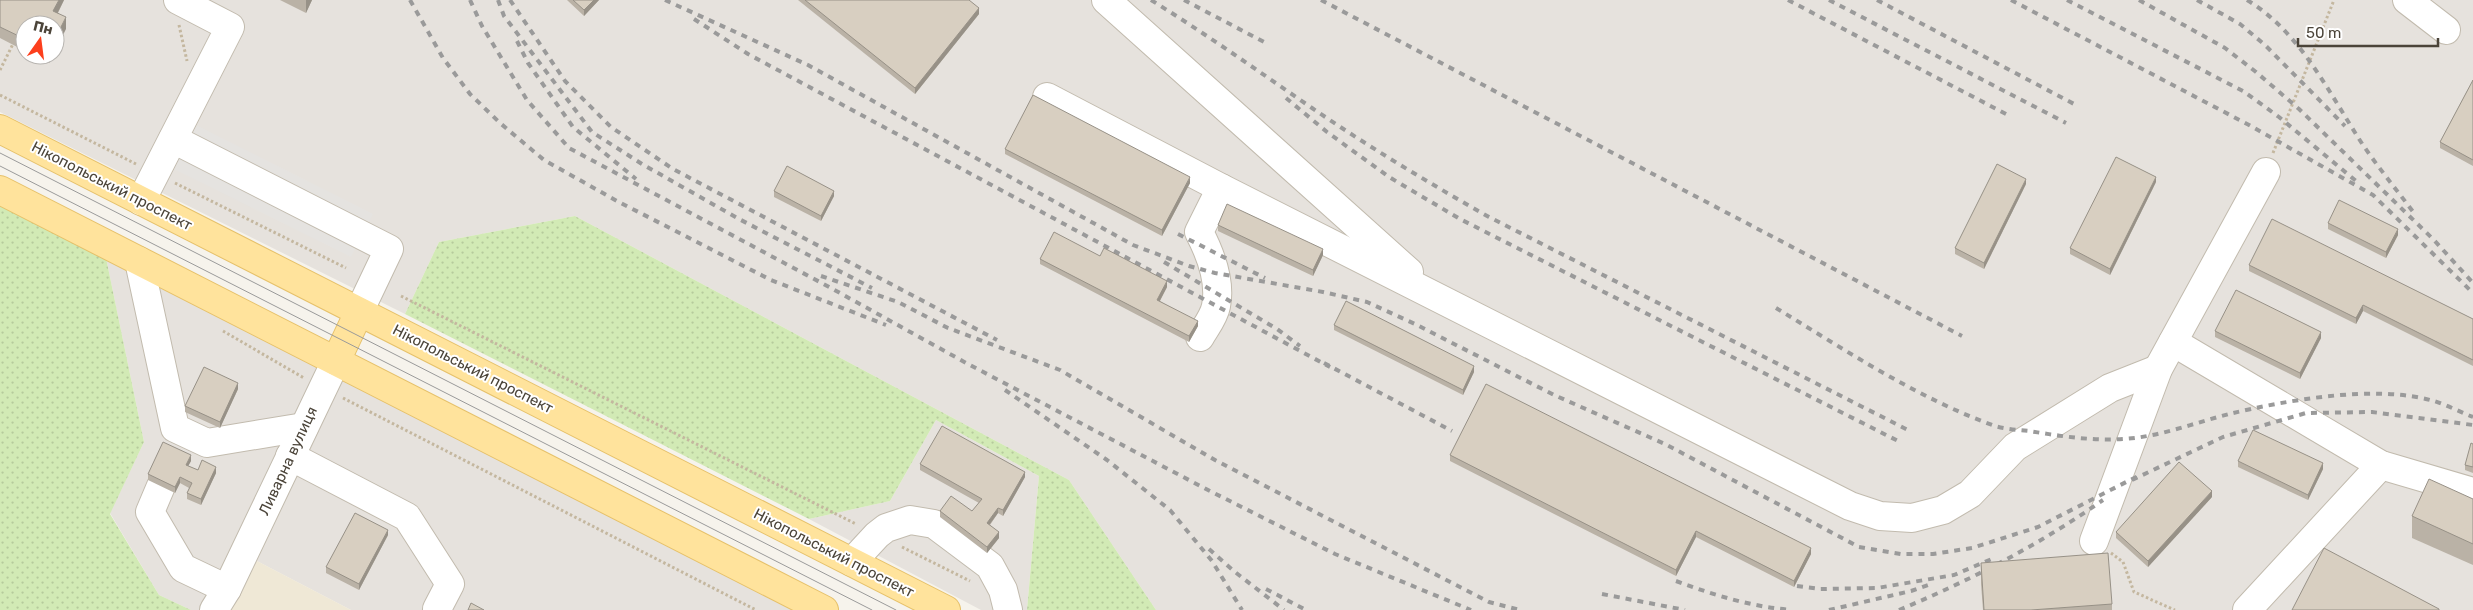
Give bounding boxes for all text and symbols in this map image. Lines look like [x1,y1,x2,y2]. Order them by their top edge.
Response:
north arrow [15,15,65,65]
scale bar [2298,15,2438,47]
text: Пн [32,17,55,38]
text: 50 m [2306,24,2341,42]
street label: Нікопольський проспект [29,138,196,234]
street label: Нікопольський проспект [390,321,557,417]
street label: Ливарна вулиця [255,404,321,518]
street label: Нікопольський проспект [751,505,918,601]

